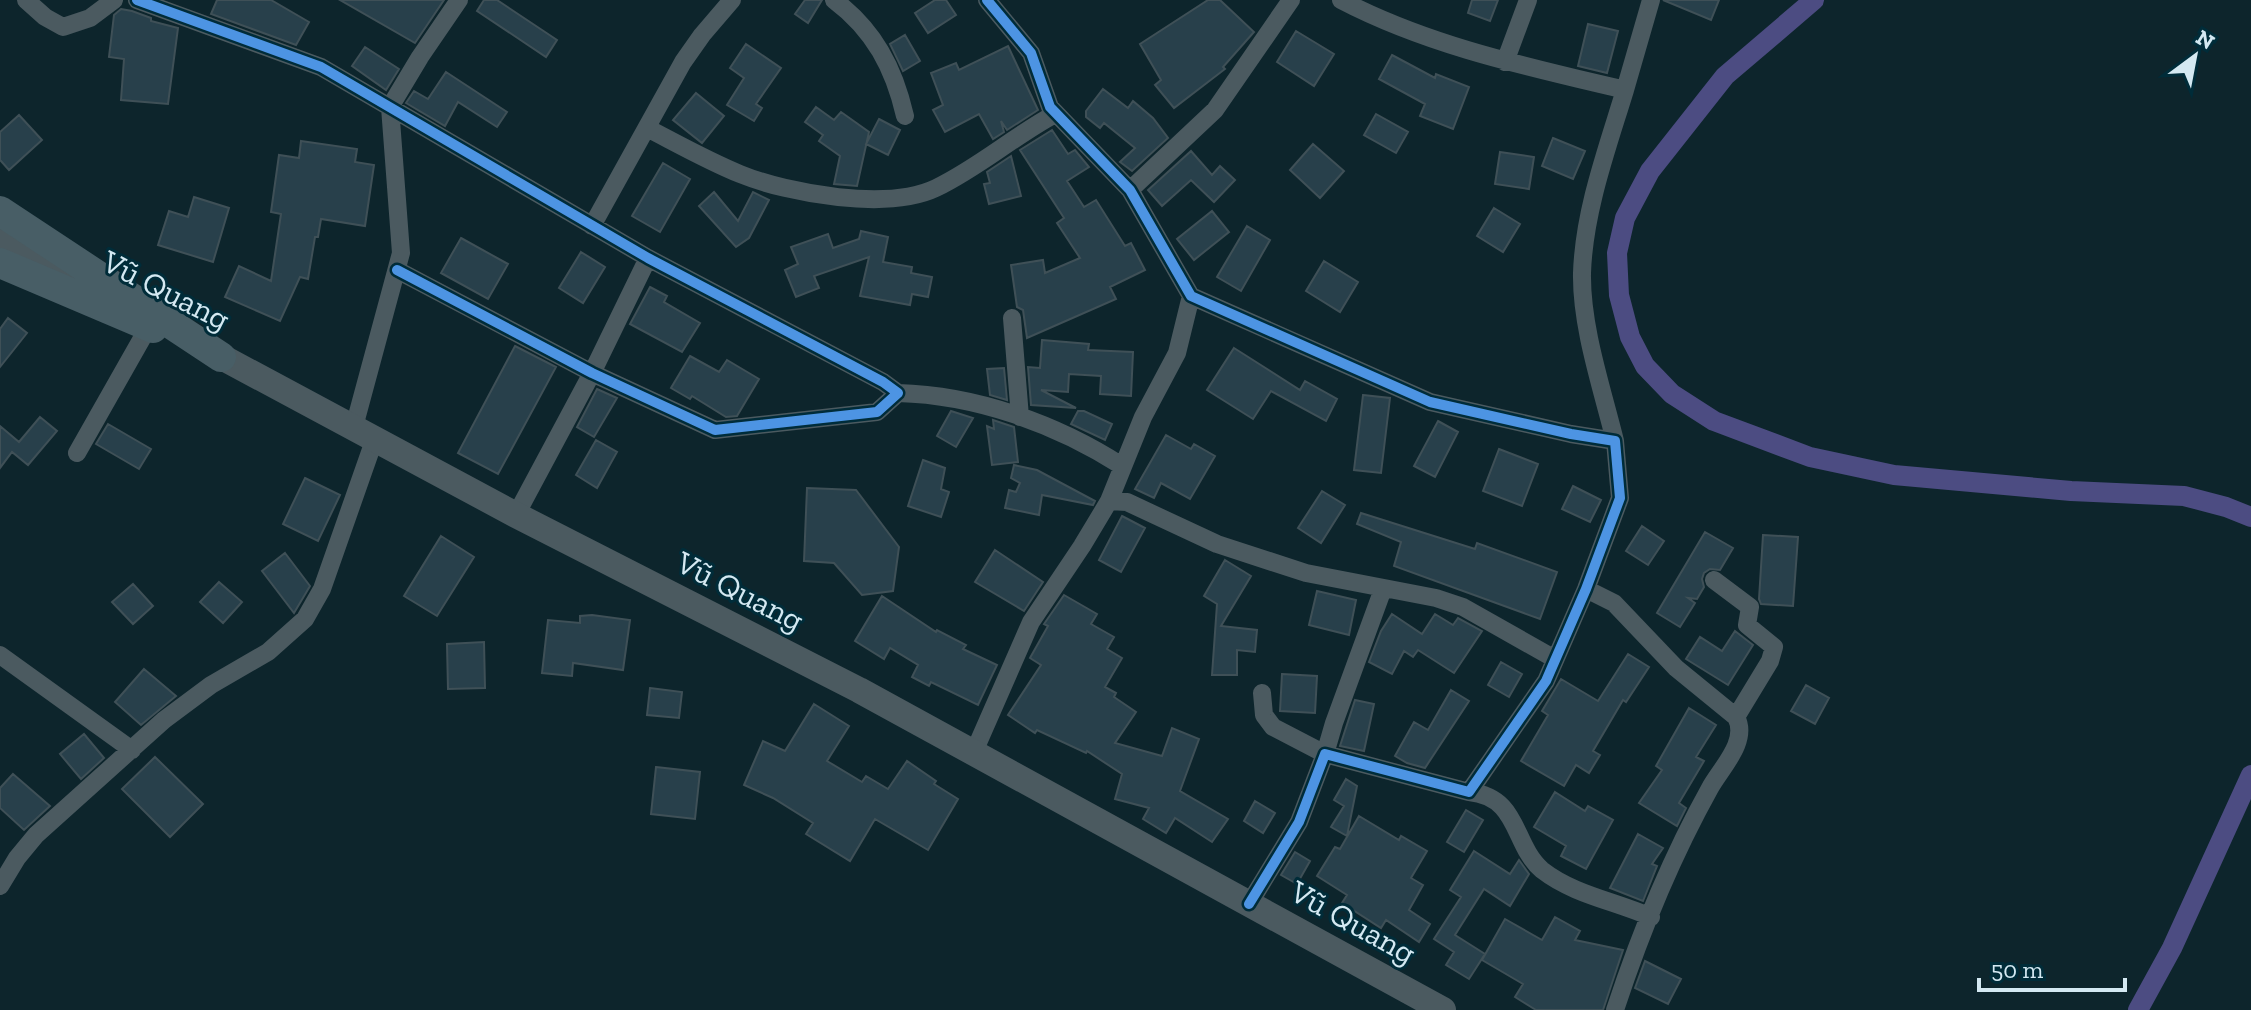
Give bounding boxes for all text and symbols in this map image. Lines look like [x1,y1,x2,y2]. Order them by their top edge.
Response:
north arrow [2155,16,2235,96]
text: N [2191,24,2220,55]
street label: Vũ Quang [95,241,236,338]
street label: Vũ Quang [669,542,810,639]
street label: Vũ Quang [1283,872,1422,972]
scale bar [1979,942,2125,992]
text: 50 m [1991,955,2044,984]

